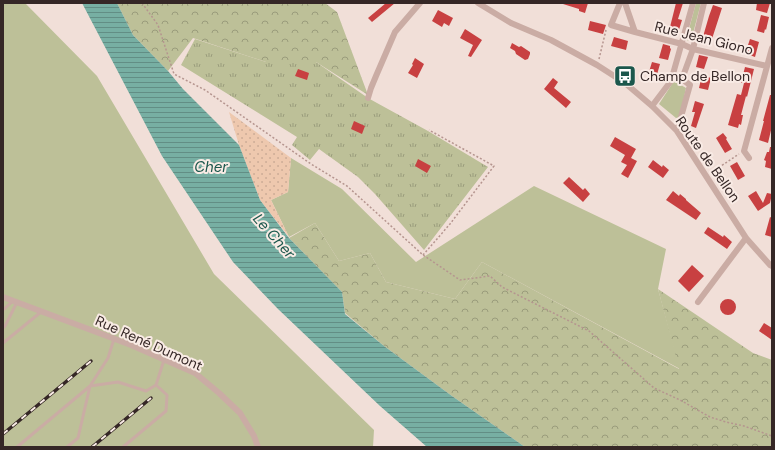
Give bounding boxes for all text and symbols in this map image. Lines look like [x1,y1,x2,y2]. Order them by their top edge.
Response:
street label: Rue Jean Giono [653,17,755,59]
bus stop icon: Champ de Bellon [612,63,638,89]
place label: Champ de Bellon [640,67,750,85]
street label: Route de Bellon [672,113,744,205]
water label: Cher [194,157,228,177]
water label: Le Cher [249,209,300,263]
street label: Rue René Dumont [93,311,205,375]

